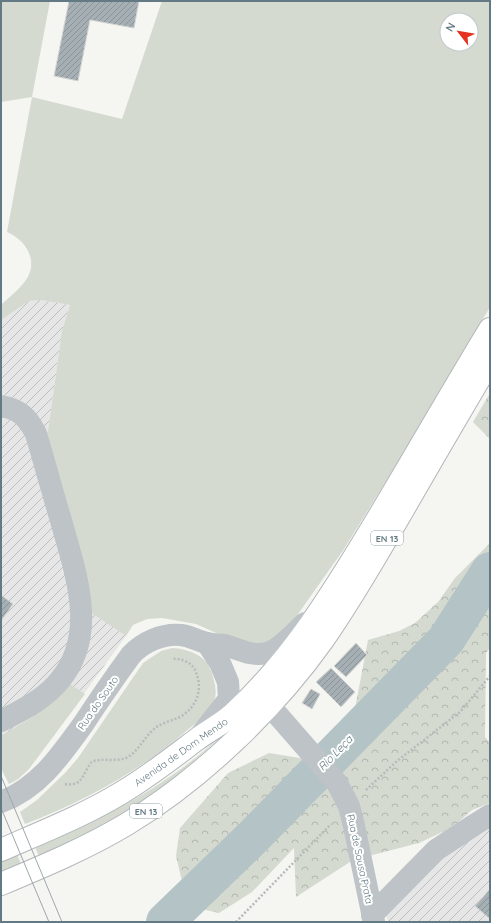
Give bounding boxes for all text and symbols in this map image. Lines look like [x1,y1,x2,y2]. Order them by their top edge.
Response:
north arrow [439,12,479,52]
text: N [442,20,459,34]
road number: EN 13 [371,531,403,545]
street label: Rua do Souto [75,674,121,732]
street label: Avenida de Dom Mendo [132,715,230,789]
water label: Rio Leça [315,731,356,774]
road number: EN 13 [130,804,162,818]
street label: Rua de Sousa Prata [344,813,376,905]

